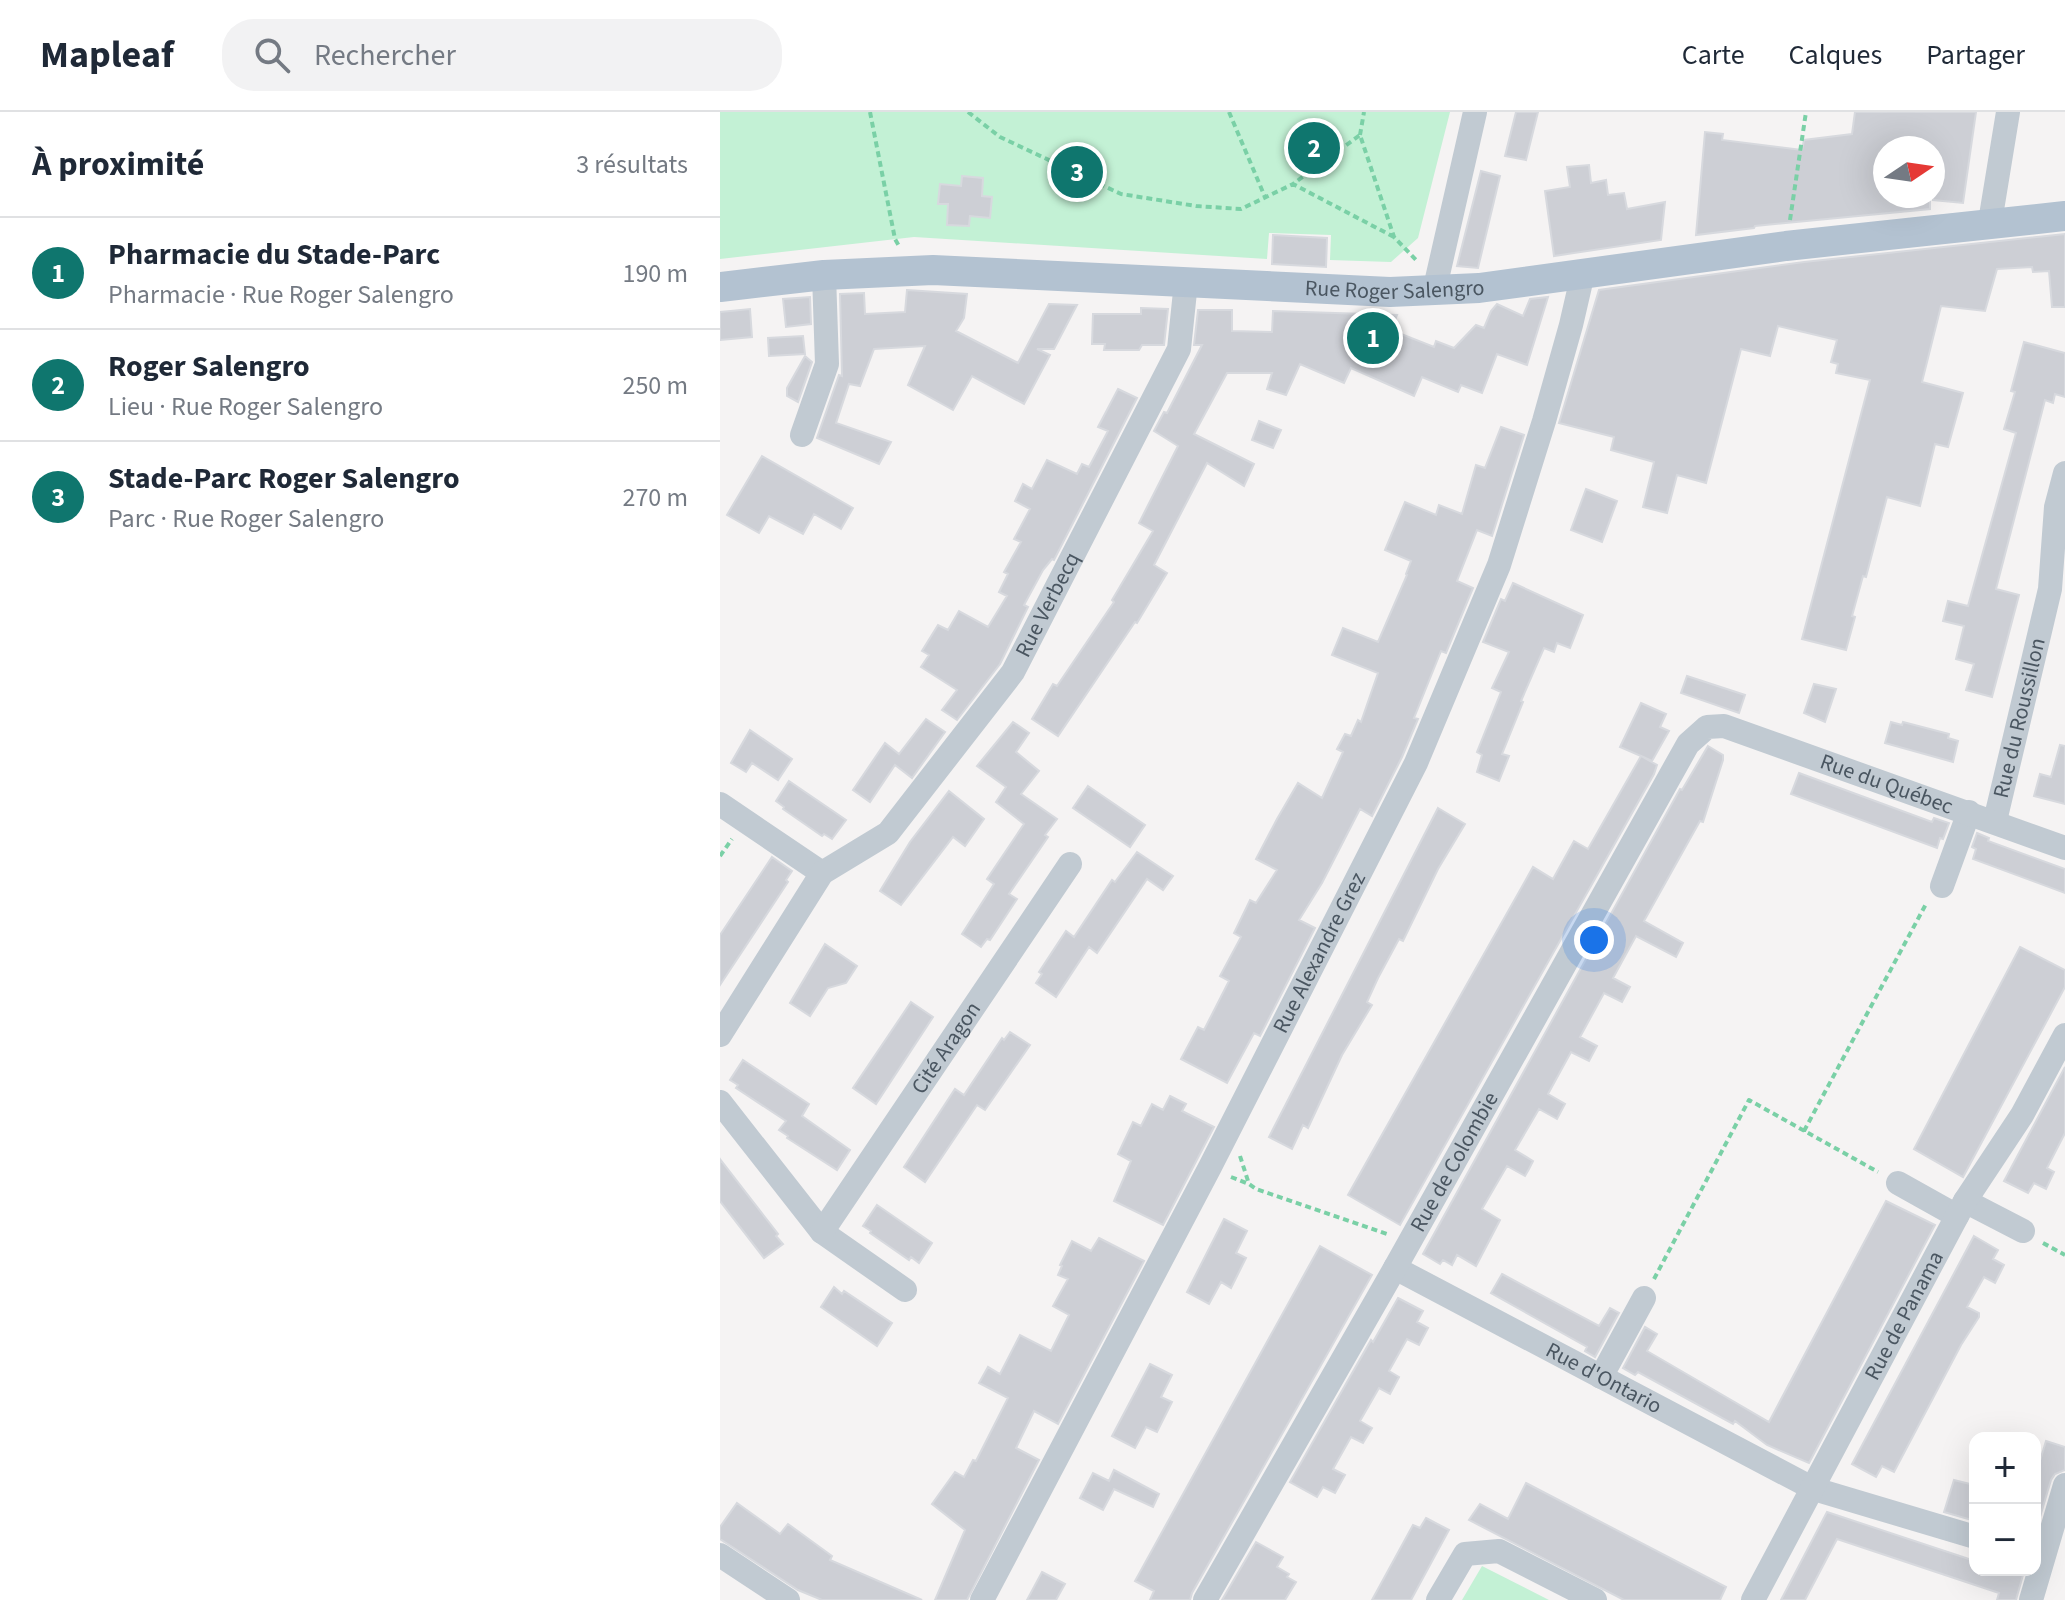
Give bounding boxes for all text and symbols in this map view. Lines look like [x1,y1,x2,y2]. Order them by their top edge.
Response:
search box [222,19,782,91]
text: Mapleaf [40,28,174,82]
icon: search [250,33,294,77]
text: Rechercher [314,34,456,77]
text: Carte [1682,35,1745,75]
text: Calques [1789,35,1882,75]
text: Partager [1926,35,2025,75]
pin: 2 [1288,118,1340,178]
north arrow [1873,136,1945,208]
text: À proximité [32,140,204,189]
pin: 3 [1051,142,1103,202]
text: 3 résultats [576,146,688,183]
text: Pharmacie du Stade-Parc [108,233,440,276]
text: 1 [51,255,65,292]
text: 190 m [622,255,688,292]
street label: Rue Roger Salengro [1304,272,1485,308]
text: Pharmacie · Rue Roger Salengro [108,276,454,313]
pin: 1 [1347,308,1399,368]
text: Roger Salengro [108,345,310,388]
text: 2 [51,367,65,404]
text: 250 m [622,367,688,404]
text: Lieu · Rue Roger Salengro [108,388,383,425]
text: Stade-Parc Roger Salengro [108,457,460,500]
text: 3 [51,479,65,516]
text: 270 m [622,479,688,516]
text: Parc · Rue Roger Salengro [108,500,384,537]
street label: Rue Verbecq [1007,547,1088,663]
street label: Rue du Roussillon [1985,635,2054,801]
street label: Rue du Québec [1816,746,1957,823]
street label: Rue Alexandre Grez [1265,866,1374,1039]
your location [1574,920,1614,960]
street label: Cité Aragon [903,995,989,1101]
street label: Rue de Colombie [1402,1086,1506,1238]
street label: Rue de Panama [1857,1245,1952,1386]
street label: Rue d'Ontario [1540,1334,1667,1422]
map controls [1969,1432,2041,1576]
button: + [1969,1432,2041,1504]
button: − [1969,1504,2041,1576]

